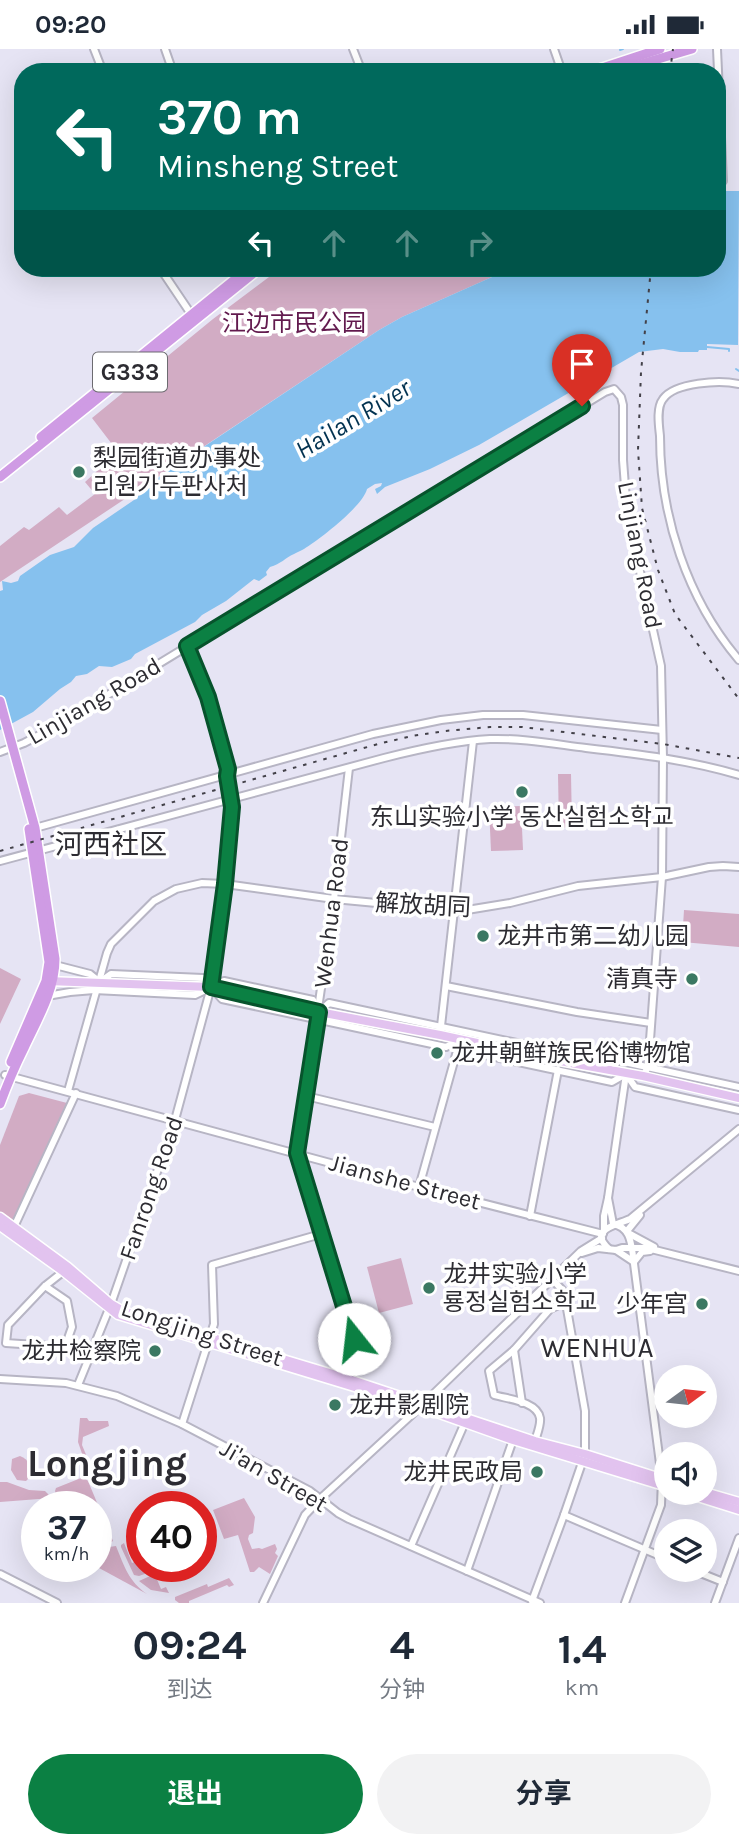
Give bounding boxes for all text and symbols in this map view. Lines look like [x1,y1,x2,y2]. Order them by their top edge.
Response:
text: 09:20 [35,9,107,40]
text: 370 m [157,89,302,146]
icon: left [42,91,133,182]
text: Minsheng Street [157,148,398,185]
icon: left [242,224,280,262]
icon: ahead [315,224,353,262]
icon: ahead [388,224,426,262]
icon: right [461,224,499,262]
park label: 江边市民公园 [222,309,366,337]
pin [552,334,612,406]
icon: arrive [563,345,601,383]
road number: G333 [93,353,167,391]
water label: Hailan River [290,372,417,466]
place label: 梨园街道办事处 리원가두판사처 [93,444,261,500]
marker: 梨园街道办事处 리원가두판사처 [71,464,87,480]
street label: Linjiang Road [612,479,668,631]
street label: Linjiang Road [22,651,166,751]
marker: 东山实验小学 동산실험소학교 [514,784,530,800]
place label: 东山实验小学 동산실험소학교 [370,803,674,831]
district label: 河西社区 [55,828,167,861]
street label: Wenhua Road [308,837,354,989]
street label: 解放胡同 [374,889,472,921]
place label: 龙井市第二幼儿园 [497,922,689,950]
marker: 龙井市第二幼儿园 [475,928,491,944]
place label: 清真寺 [606,965,678,993]
marker: 清真寺 [684,971,700,987]
place label: 龙井朝鲜族民俗博物馆 [451,1039,691,1067]
marker: 龙井朝鲜族民俗博物馆 [429,1045,445,1061]
street label: Fanrong Road [113,1112,189,1264]
street label: Jianshe Street [326,1148,484,1216]
place label: 龙井实验小学 룡정실험소학교 [443,1260,598,1316]
marker: 龙井实验小学 룡정실험소학교 [421,1280,437,1296]
place label: 少年宫 [616,1290,688,1318]
street label: Longjing Street [118,1294,286,1372]
marker: 少年宫 [694,1296,710,1312]
position arrow [317,1302,391,1376]
district label: WENHUA [540,1331,654,1364]
place label: 龙井检察院 [21,1337,141,1365]
marker: 龙井检察院 [147,1343,163,1359]
north arrow [654,1365,718,1428]
map controls [654,1365,717,1582]
place label: 龙井影剧院 [349,1391,469,1419]
marker: 龙井影剧院 [327,1397,343,1413]
street label: Ji'an Street [215,1434,333,1518]
district label: Longjing [27,1441,187,1486]
button: sound [654,1442,717,1505]
place label: 龙井民政局 [403,1458,523,1486]
marker: 龙井民政局 [529,1464,545,1480]
speed limit sign: 40 [126,1491,217,1582]
text: 37 [47,1507,86,1548]
button: layers [654,1519,717,1582]
text: km/h [44,1543,89,1565]
text: 09:24 [133,1620,246,1670]
text: 4 [389,1620,414,1670]
text: 1.4 [557,1624,606,1674]
text: km [565,1674,599,1701]
text: 到达 [166,1676,212,1703]
text: 分钟 [379,1676,425,1703]
button: 退出 [28,1754,363,1834]
button: 分享 [377,1754,711,1834]

